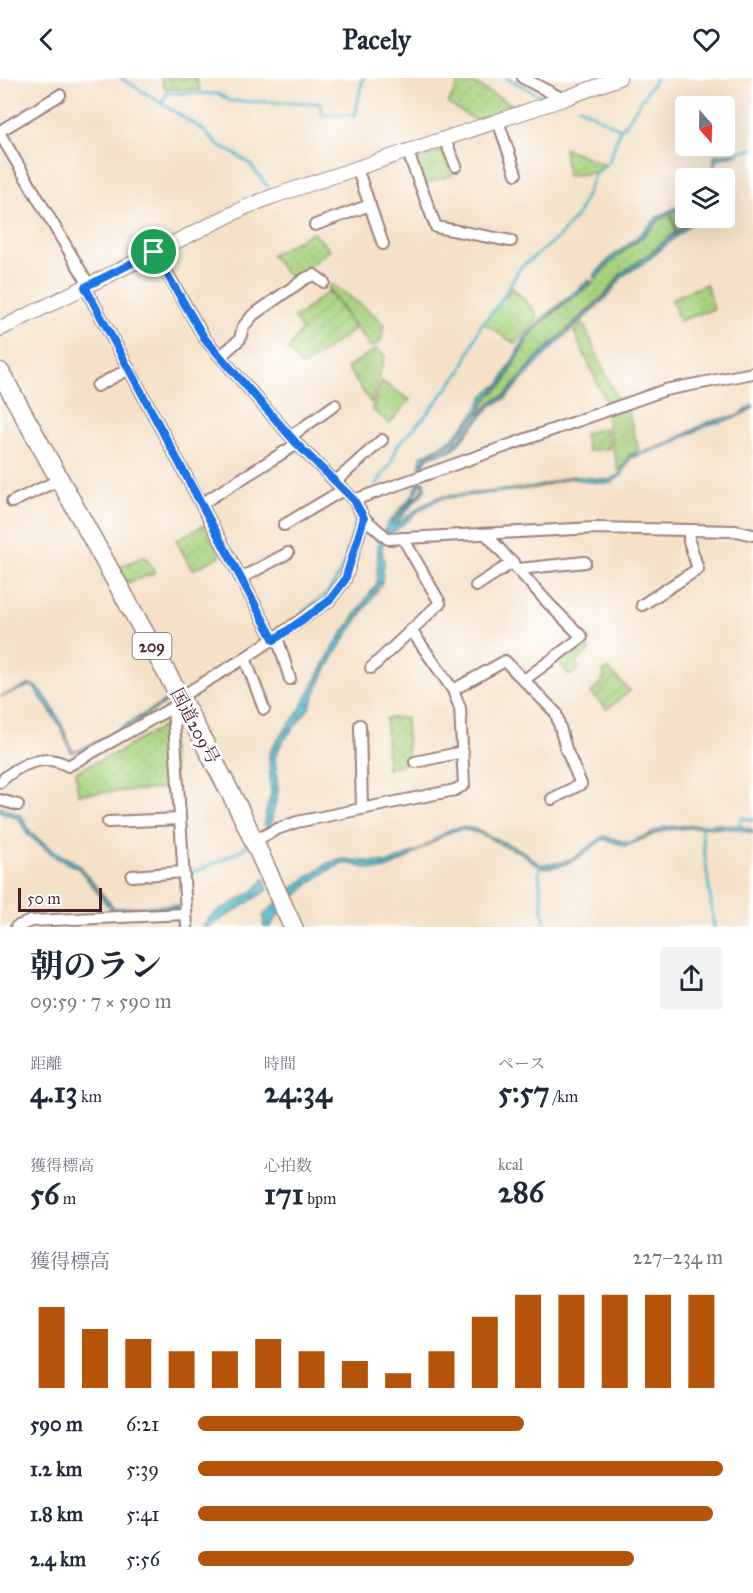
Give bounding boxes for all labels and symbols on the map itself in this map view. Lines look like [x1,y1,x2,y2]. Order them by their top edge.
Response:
north arrow [675,96,735,156]
pin [128,226,179,277]
road number: 209 [132,633,172,659]
street label: 国道209号 [166,684,224,768]
scale bar [18,885,102,912]

